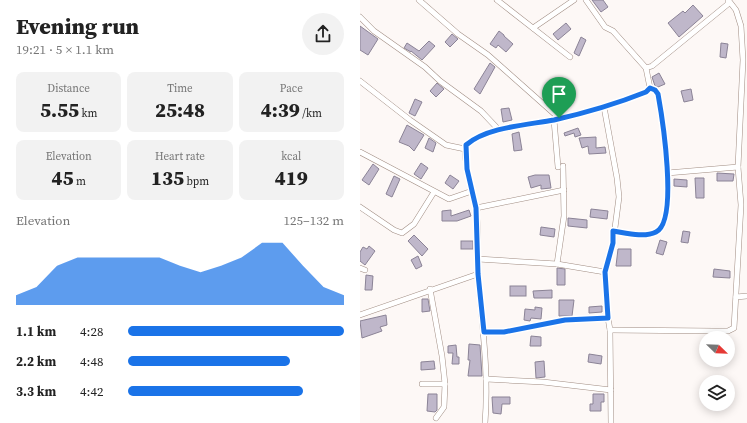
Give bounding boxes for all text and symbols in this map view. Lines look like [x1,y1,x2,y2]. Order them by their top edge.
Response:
text: Evening run [16,11,139,41]
button: share [302,13,344,55]
text: 19:21 · 5 × 1.1 km [16,41,114,58]
pin [542,77,576,118]
text: Distance [47,81,90,96]
text: Time [167,81,193,96]
text: Pace [280,81,303,96]
icon: arrive [548,83,570,105]
text: 5.55 [40,96,79,124]
text: 25:48 [155,96,205,124]
text: 4:39 [261,96,300,124]
text: km [79,106,97,121]
text: /km [300,106,322,121]
text: Elevation [46,149,92,164]
text: Heart rate [155,149,205,164]
text: kcal [281,149,301,164]
text: 45 [51,164,73,192]
text: 135 [151,164,184,192]
text: 419 [275,164,308,192]
text: m [73,174,86,189]
text: bpm [184,174,209,189]
text: Elevation [16,212,70,229]
text: 125–132 m [284,212,344,229]
text: 1.1 km [16,323,56,340]
text: 4:28 [80,323,103,340]
north arrow [699,331,735,367]
map controls [699,331,735,411]
text: 2.2 km [16,353,56,370]
text: 4:48 [80,353,103,370]
button: layers [699,375,735,411]
text: 3.3 km [16,383,56,400]
text: 4:42 [80,383,103,400]

